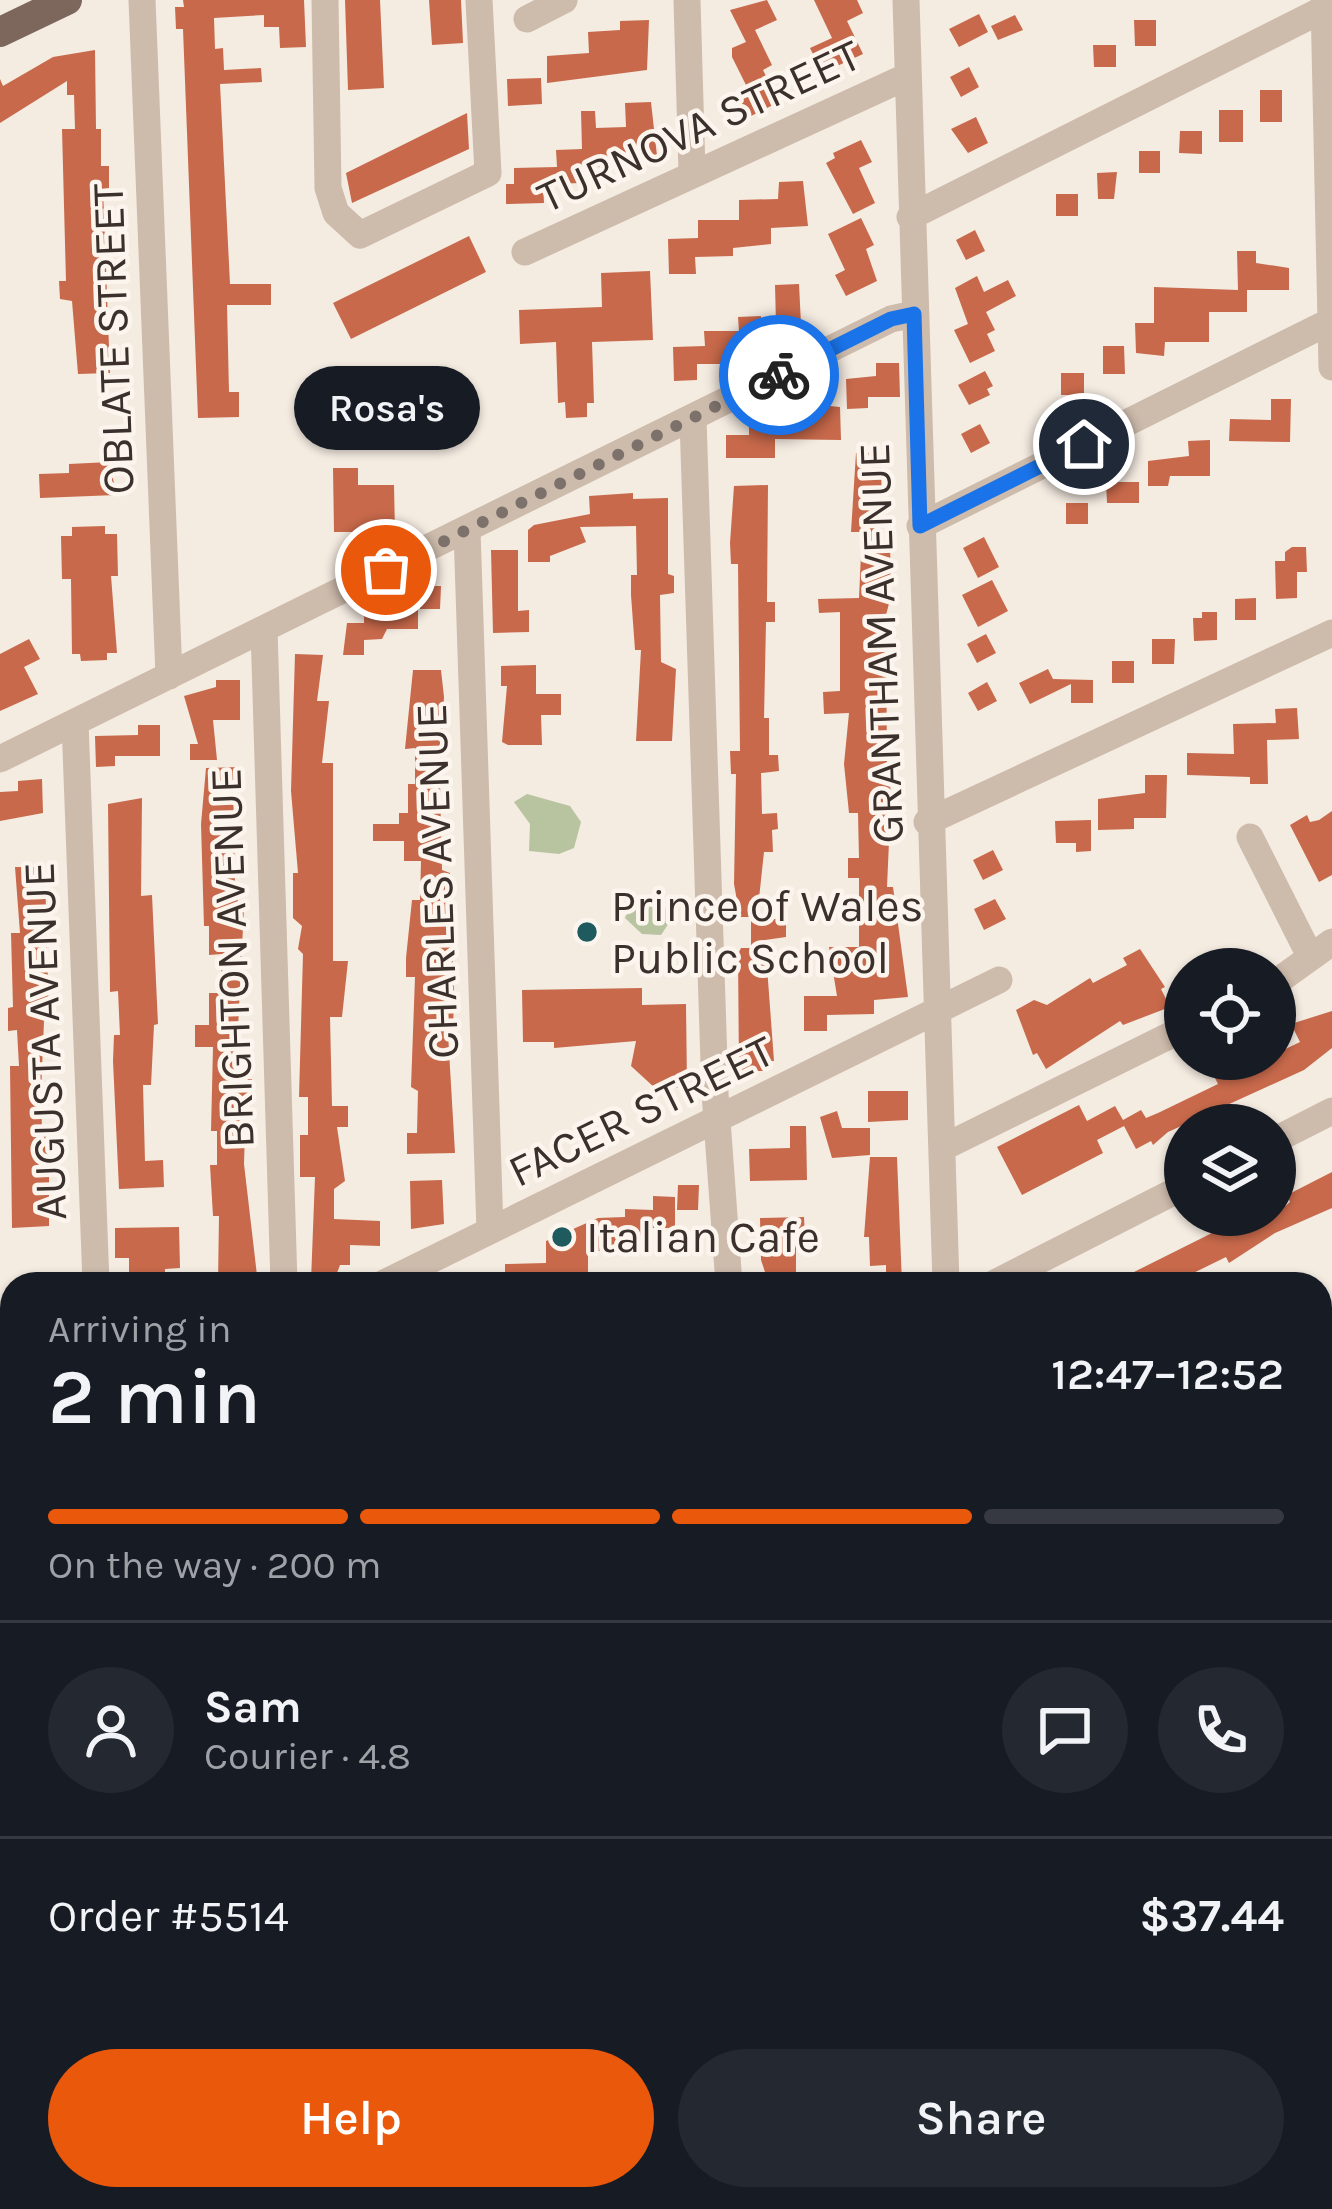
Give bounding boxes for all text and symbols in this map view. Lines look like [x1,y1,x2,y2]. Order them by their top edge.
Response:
street label: TURNOVA STREET [530,28,869,223]
street label: OBLATE STREET [82,182,144,495]
courier [719,315,839,435]
icon: bike [746,342,812,408]
callout: Rosa's [293,366,479,450]
text: Rosa's [329,385,445,431]
pin [1033,393,1135,495]
icon: home [1051,411,1117,477]
street label: GRANTHAM AVENUE [848,442,914,844]
pin [335,519,437,621]
icon: bag [353,537,419,603]
street label: CHARLES AVENUE [405,702,469,1060]
street label: BRIGHTON AVENUE [199,767,265,1149]
street label: AUGUSTA AVENUE [13,861,77,1221]
place label: Prince of Wales Public School [611,880,923,984]
marker: Prince of Wales Public School [574,919,600,945]
map controls [1164,948,1296,1236]
button: locate [1164,948,1296,1080]
street label: FACER STREET [500,1024,782,1198]
button: layers [1164,1104,1296,1236]
place label: Italian Cafe [586,1211,820,1263]
marker: Italian Cafe [549,1224,575,1250]
text: Arriving in [48,1306,231,1352]
text: 12:47–12:52 [1051,1348,1284,1400]
text: 2 min [48,1351,261,1443]
text: On the way · 200 m [48,1542,381,1588]
button: person [48,1667,174,1793]
button: chat [1002,1667,1128,1793]
button: phone [1158,1667,1284,1793]
text: Sam [204,1681,302,1733]
text: Courier · 4.8 [204,1733,411,1779]
text: Order #5514 [48,1890,289,1942]
text: $37.44 [1139,1890,1284,1942]
button: Help [48,2049,654,2187]
button: Share [678,2049,1284,2187]

